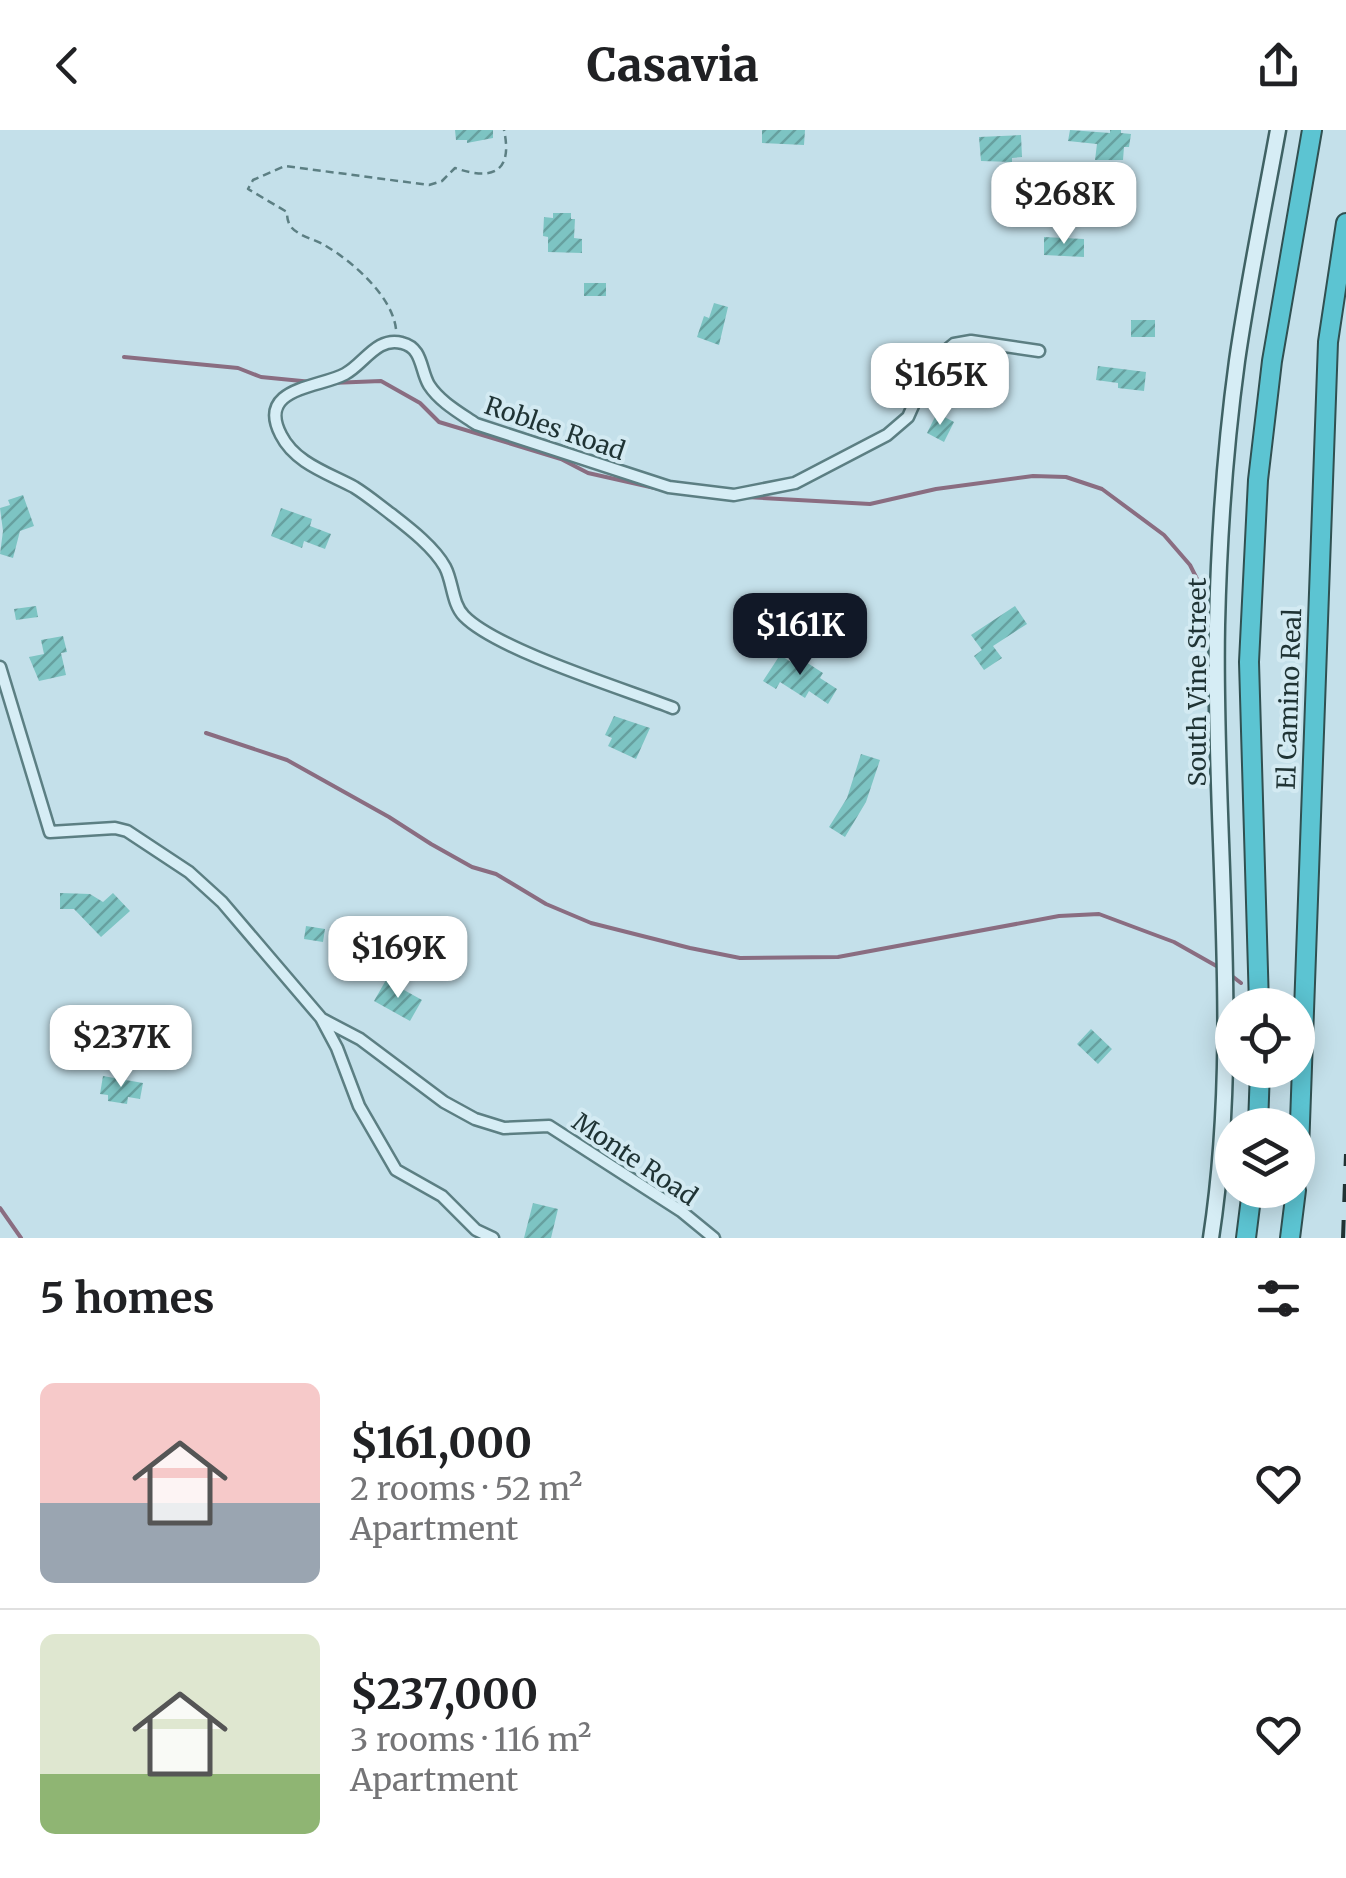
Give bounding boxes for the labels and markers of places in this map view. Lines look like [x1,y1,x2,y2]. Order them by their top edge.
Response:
pin: $268K [994,162,1134,247]
pin: $165K [870,343,1010,428]
pin: $161K [730,593,870,678]
pin: $169K [328,916,468,1001]
pin: $237K [51,1005,191,1090]

